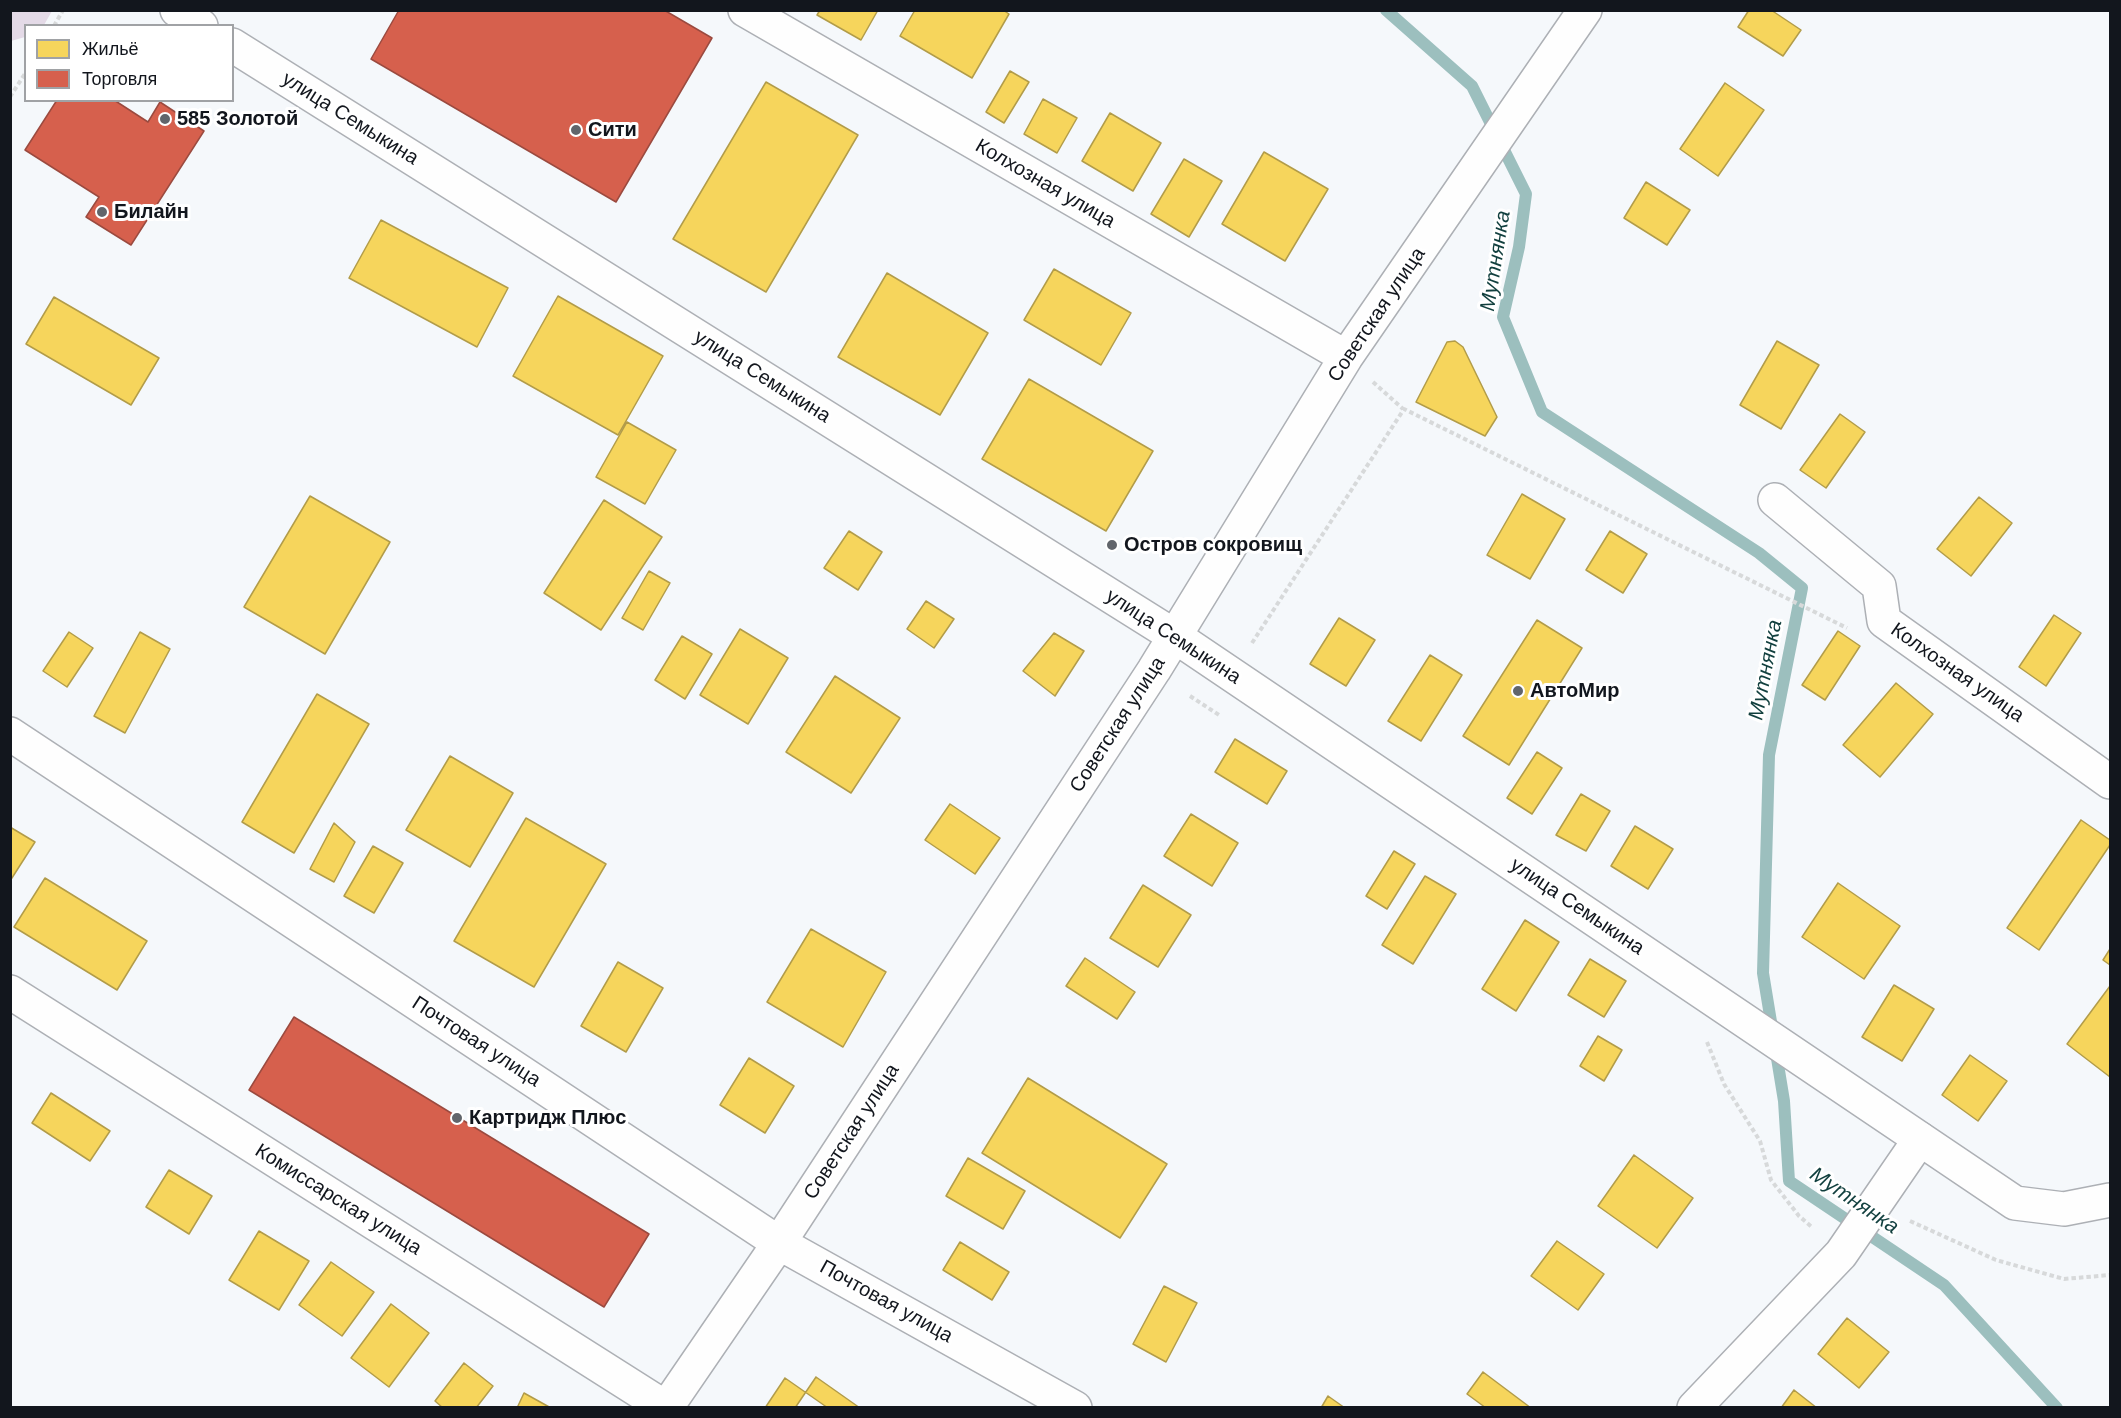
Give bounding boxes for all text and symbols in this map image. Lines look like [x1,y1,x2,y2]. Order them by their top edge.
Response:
legend [24,24,234,102]
text: Жильё [82,39,139,59]
street label: улица Семыкина [277,67,423,171]
text: Торговля [82,69,157,89]
place label: 585 Золотой [177,107,298,131]
marker: 585 Золотой [158,112,172,126]
place label: Сити [588,118,637,142]
marker: Сити [569,123,583,137]
street label: Колхозная улица [971,134,1119,234]
place label: Билайн [114,200,189,224]
marker: Билайн [95,205,109,219]
water label: Мутнянка [1476,209,1516,313]
street label: Советская улица [1323,243,1431,387]
street label: улица Семыкина [689,325,835,429]
place label: Остров сокровищ [1124,533,1302,557]
marker: Остров сокровищ [1105,538,1119,552]
street label: улица Семыкина [1101,584,1245,690]
water label: Мутнянка [1744,618,1788,722]
street label: Колхозная улица [1886,618,2028,728]
street label: Советская улица [1065,653,1171,797]
place label: АвтоМир [1530,679,1619,703]
marker: АвтоМир [1511,684,1525,698]
street label: улица Семыкина [1505,853,1649,961]
street label: Почтовая улица [407,992,545,1092]
street label: Советская улица [799,1060,905,1204]
place label: Картридж Плюс [469,1106,626,1130]
marker: Картридж Плюс [450,1111,464,1125]
street label: Комиссарская улица [250,1139,426,1261]
water label: Мутнянка [1805,1162,1903,1240]
street label: Почтовая улица [815,1256,957,1348]

